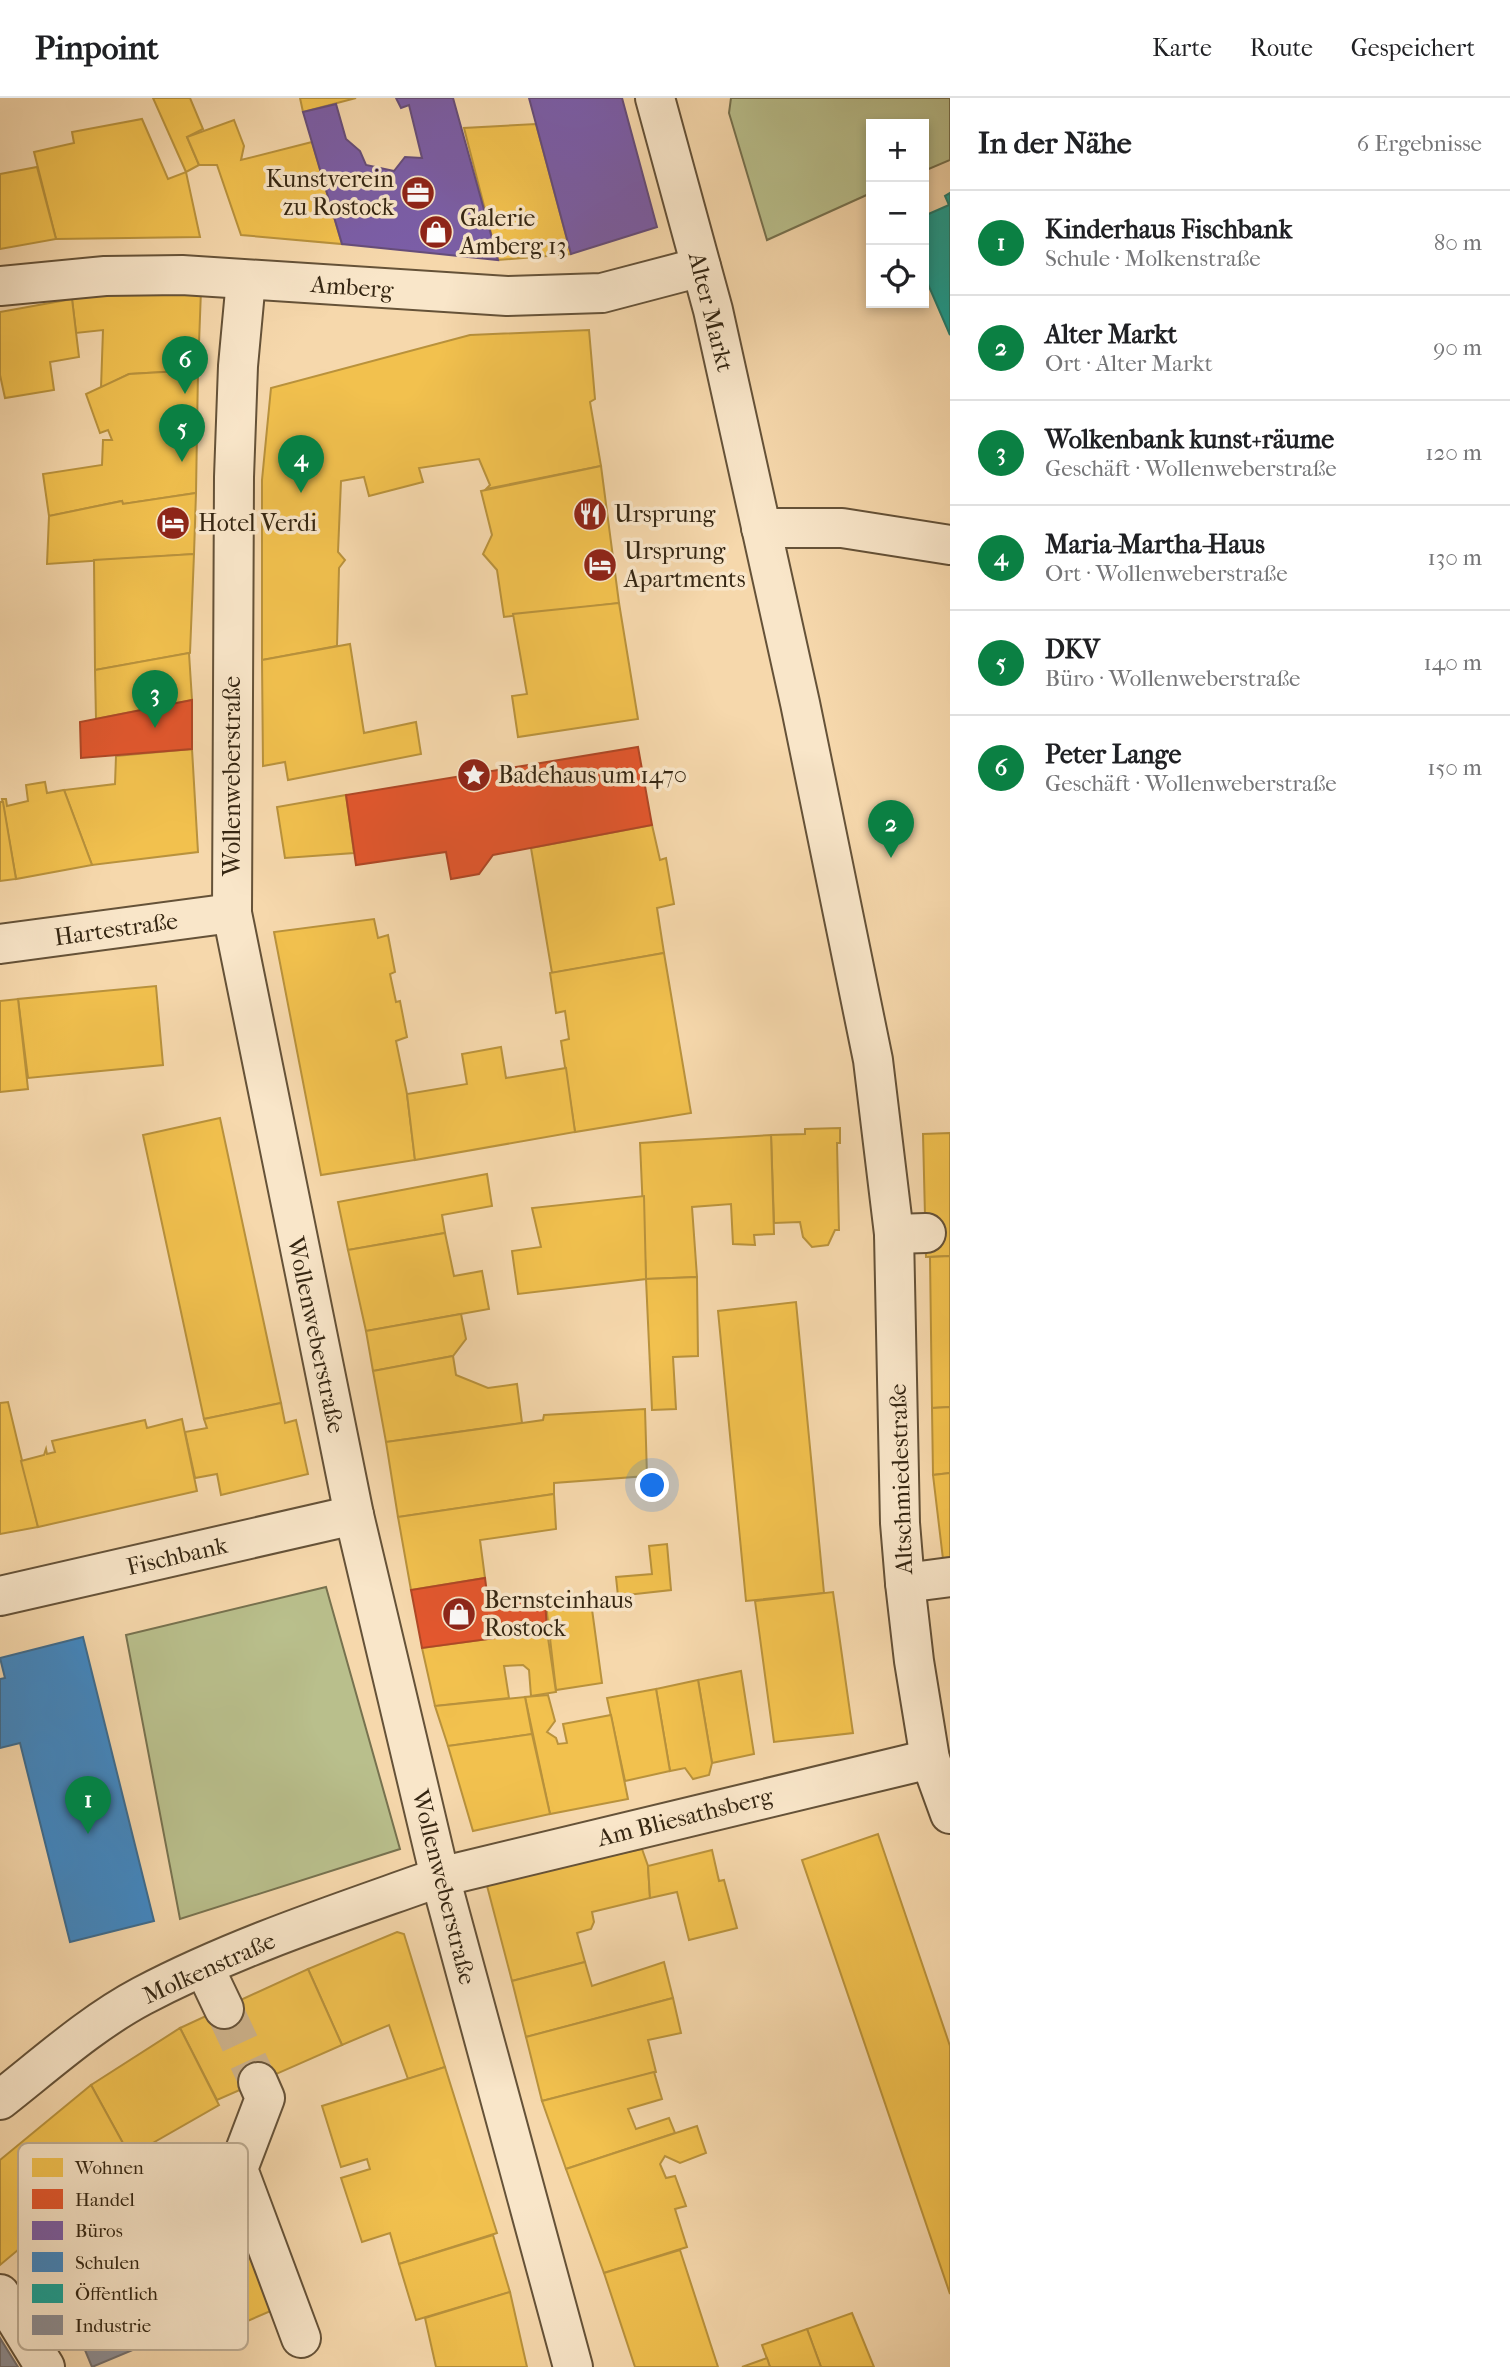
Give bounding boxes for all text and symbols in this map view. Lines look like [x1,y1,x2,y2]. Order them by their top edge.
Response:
text: Pinpoint [35,29,159,68]
text: Karte [1152,34,1212,62]
text: Route [1250,34,1313,62]
text: Gespeichert [1351,34,1475,62]
map controls [866,119,929,308]
button: + [866,119,929,182]
text: In der Nähe [978,126,1132,161]
text: 6 Ergebnisse [1357,130,1482,157]
place label: Kunstverein zu Rostock [266,165,395,221]
office icon: Kunstverein zu Rostock [399,174,437,212]
button: − [866,182,929,245]
place label: Galerie Amberg 13 [459,204,566,260]
shop icon: Galerie Amberg 13 [417,213,455,251]
text: Kinderhaus Fischbank [1045,214,1292,245]
text: 1 [997,229,1005,256]
text: 80 m [1434,229,1482,256]
button: locate [866,245,929,308]
text: Schule · Molkenstraße [1045,245,1261,272]
street label: Alter Markt [682,249,739,375]
street label: Amberg [309,270,395,304]
text: Alter Markt [1045,319,1177,350]
text: 2 [995,334,1007,361]
text: 90 m [1433,334,1482,361]
pin: 6 [162,336,208,394]
text: Ort · Alter Markt [1045,350,1213,377]
pin: 5 [159,404,205,462]
text: Wolkenbank kunst+räume [1045,424,1334,455]
pin: 4 [278,435,324,493]
text: 3 [996,439,1006,466]
text: 120 m [1425,439,1482,466]
text: Geschäft · Wollenweberstraße [1045,455,1337,482]
restaurant icon: Ursprung [571,495,609,533]
place label: Ursprung [614,500,716,528]
hotel icon: Hotel Verdi [154,504,192,542]
place label: Hotel Verdi [198,509,317,537]
text: Maria-Martha-Haus [1045,529,1265,560]
place label: Ursprung Apartments [623,537,746,593]
text: 4 [994,544,1008,571]
text: 130 m [1428,544,1482,571]
hotel icon: Ursprung Apartments [581,546,619,584]
text: Ort · Wollenweberstraße [1045,560,1288,587]
text: DKV [1045,634,1100,665]
text: 5 [996,649,1006,676]
text: 140 m [1423,649,1482,676]
text: Büro · Wollenweberstraße [1045,665,1300,692]
pin: 3 [132,670,178,728]
street label: Wollenweberstraße [218,676,246,877]
text: Peter Lange [1045,739,1181,770]
text: 6 [995,754,1007,781]
text: 150 m [1427,754,1482,781]
place icon: Badehaus um 1470 [455,756,493,794]
place label: Badehaus um 1470 [498,761,687,789]
text: Geschäft · Wollenweberstraße [1045,770,1337,797]
pin: 2 [868,800,914,858]
street label: Hartestraße [52,906,180,952]
street label: Wollenweberstraße [281,1233,351,1436]
street label: Altschmiedestraße [884,1383,918,1576]
your location [635,1468,669,1502]
street label: Fischbank [124,1531,231,1581]
place label: Bernsteinhaus Rostock [484,1586,633,1642]
shop icon: Bernsteinhaus Rostock [440,1595,478,1633]
pin: 1 [65,1776,111,1834]
street label: Am Bliesathsberg [593,1781,777,1853]
street label: Wollenweberstraße [406,1786,482,1988]
street label: Molkenstraße [139,1926,280,2010]
legend [18,2143,248,2350]
text: Wohnen [74,2157,144,2179]
text: Handel [75,2189,135,2211]
text: Büros [75,2220,123,2242]
text: Schulen [75,2252,140,2274]
text: Öffentlich [75,2283,158,2305]
text: Industrie [75,2315,151,2337]

